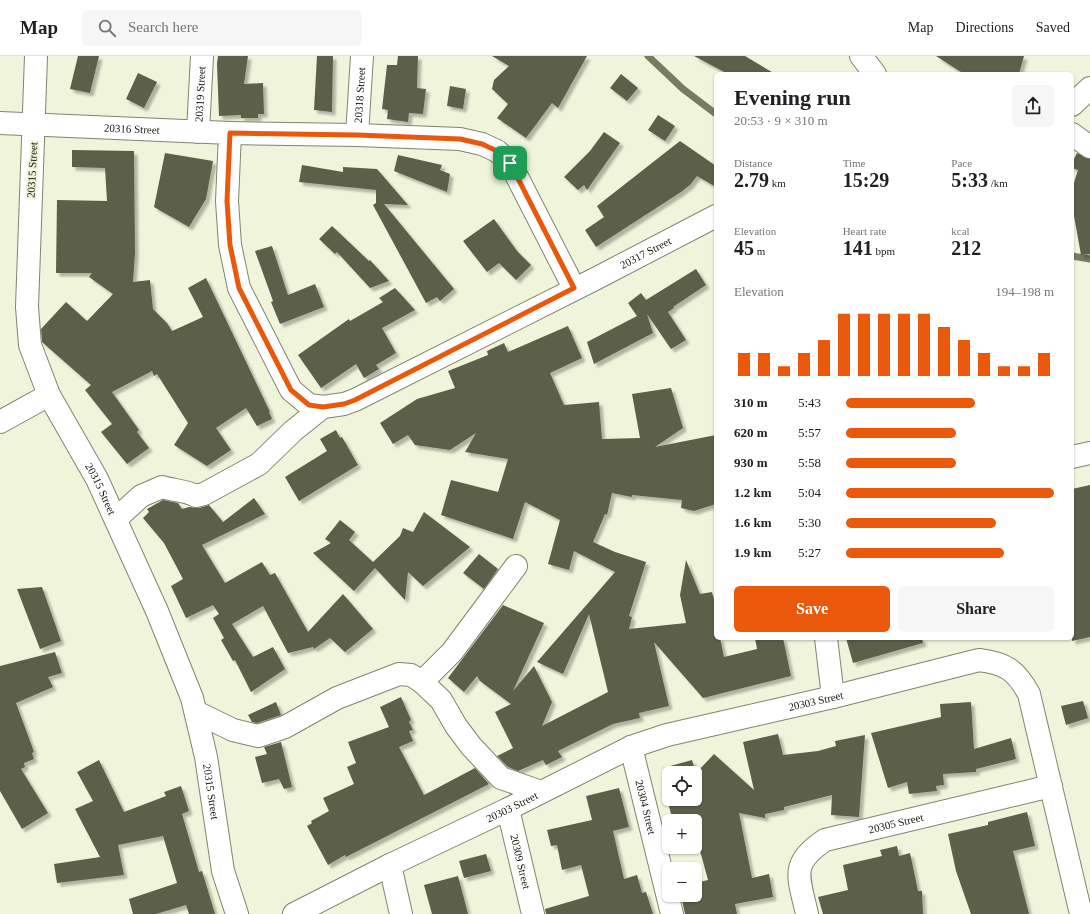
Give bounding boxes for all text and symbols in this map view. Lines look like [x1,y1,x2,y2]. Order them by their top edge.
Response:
search box [82,10,362,46]
text: Map [20,17,58,38]
icon: search [96,17,118,39]
text: Search here [128,19,198,35]
text: Map [908,20,933,35]
text: Directions [955,20,1014,35]
text: Saved [1036,20,1070,35]
street label: 20319 Street [193,66,207,122]
street label: 20318 Street [352,67,367,123]
text: Evening run [734,85,851,110]
button: share [1012,85,1054,127]
text: 20:53 · 9 × 310 m [734,113,828,128]
street label: 20316 Street [104,122,160,136]
street label: 20315 Street [25,142,39,198]
pin [493,146,527,180]
icon: arrive [499,152,521,174]
text: Distance [734,157,772,169]
text: Time [843,157,865,169]
text: Pace [951,157,972,169]
text: 2.79 [734,169,769,191]
text: 15:29 [843,169,889,191]
text: 5:33 [951,169,988,191]
text: km [769,177,786,189]
text: /km [988,177,1008,189]
text: Elevation [734,225,776,237]
text: Heart rate [843,225,886,237]
text: kcal [951,225,970,237]
street label: 20317 Street [618,234,673,271]
text: 45 [734,237,754,259]
text: 141 [843,237,873,259]
text: 212 [951,237,981,259]
text: m [754,245,765,257]
text: bpm [873,245,895,257]
text: Elevation [734,284,784,299]
text: 194–198 m [995,284,1054,299]
text: 310 m [734,395,768,410]
text: 5:43 [798,395,821,410]
text: 620 m [734,425,768,440]
text: 5:57 [798,425,821,440]
text: 930 m [734,455,768,470]
text: 5:58 [798,455,821,470]
street label: 20315 Street [83,461,118,516]
text: 1.2 km [734,485,772,500]
text: 5:04 [798,485,821,500]
text: 1.6 km [734,515,772,530]
text: 5:30 [798,515,821,530]
text: 1.9 km [734,545,772,560]
text: 5:27 [798,545,821,560]
button: Save [734,586,890,632]
button: Share [898,586,1054,632]
street label: 20303 Street [787,689,845,713]
street label: 20315 Street [201,763,221,820]
map controls [662,766,702,902]
button: locate [662,766,702,806]
street label: 20304 Street [633,779,658,836]
street label: 20303 Street [484,789,540,825]
street label: 20305 Street [867,811,925,835]
button: + [662,814,702,854]
street label: 20309 Street [508,833,533,890]
button: − [662,862,702,902]

